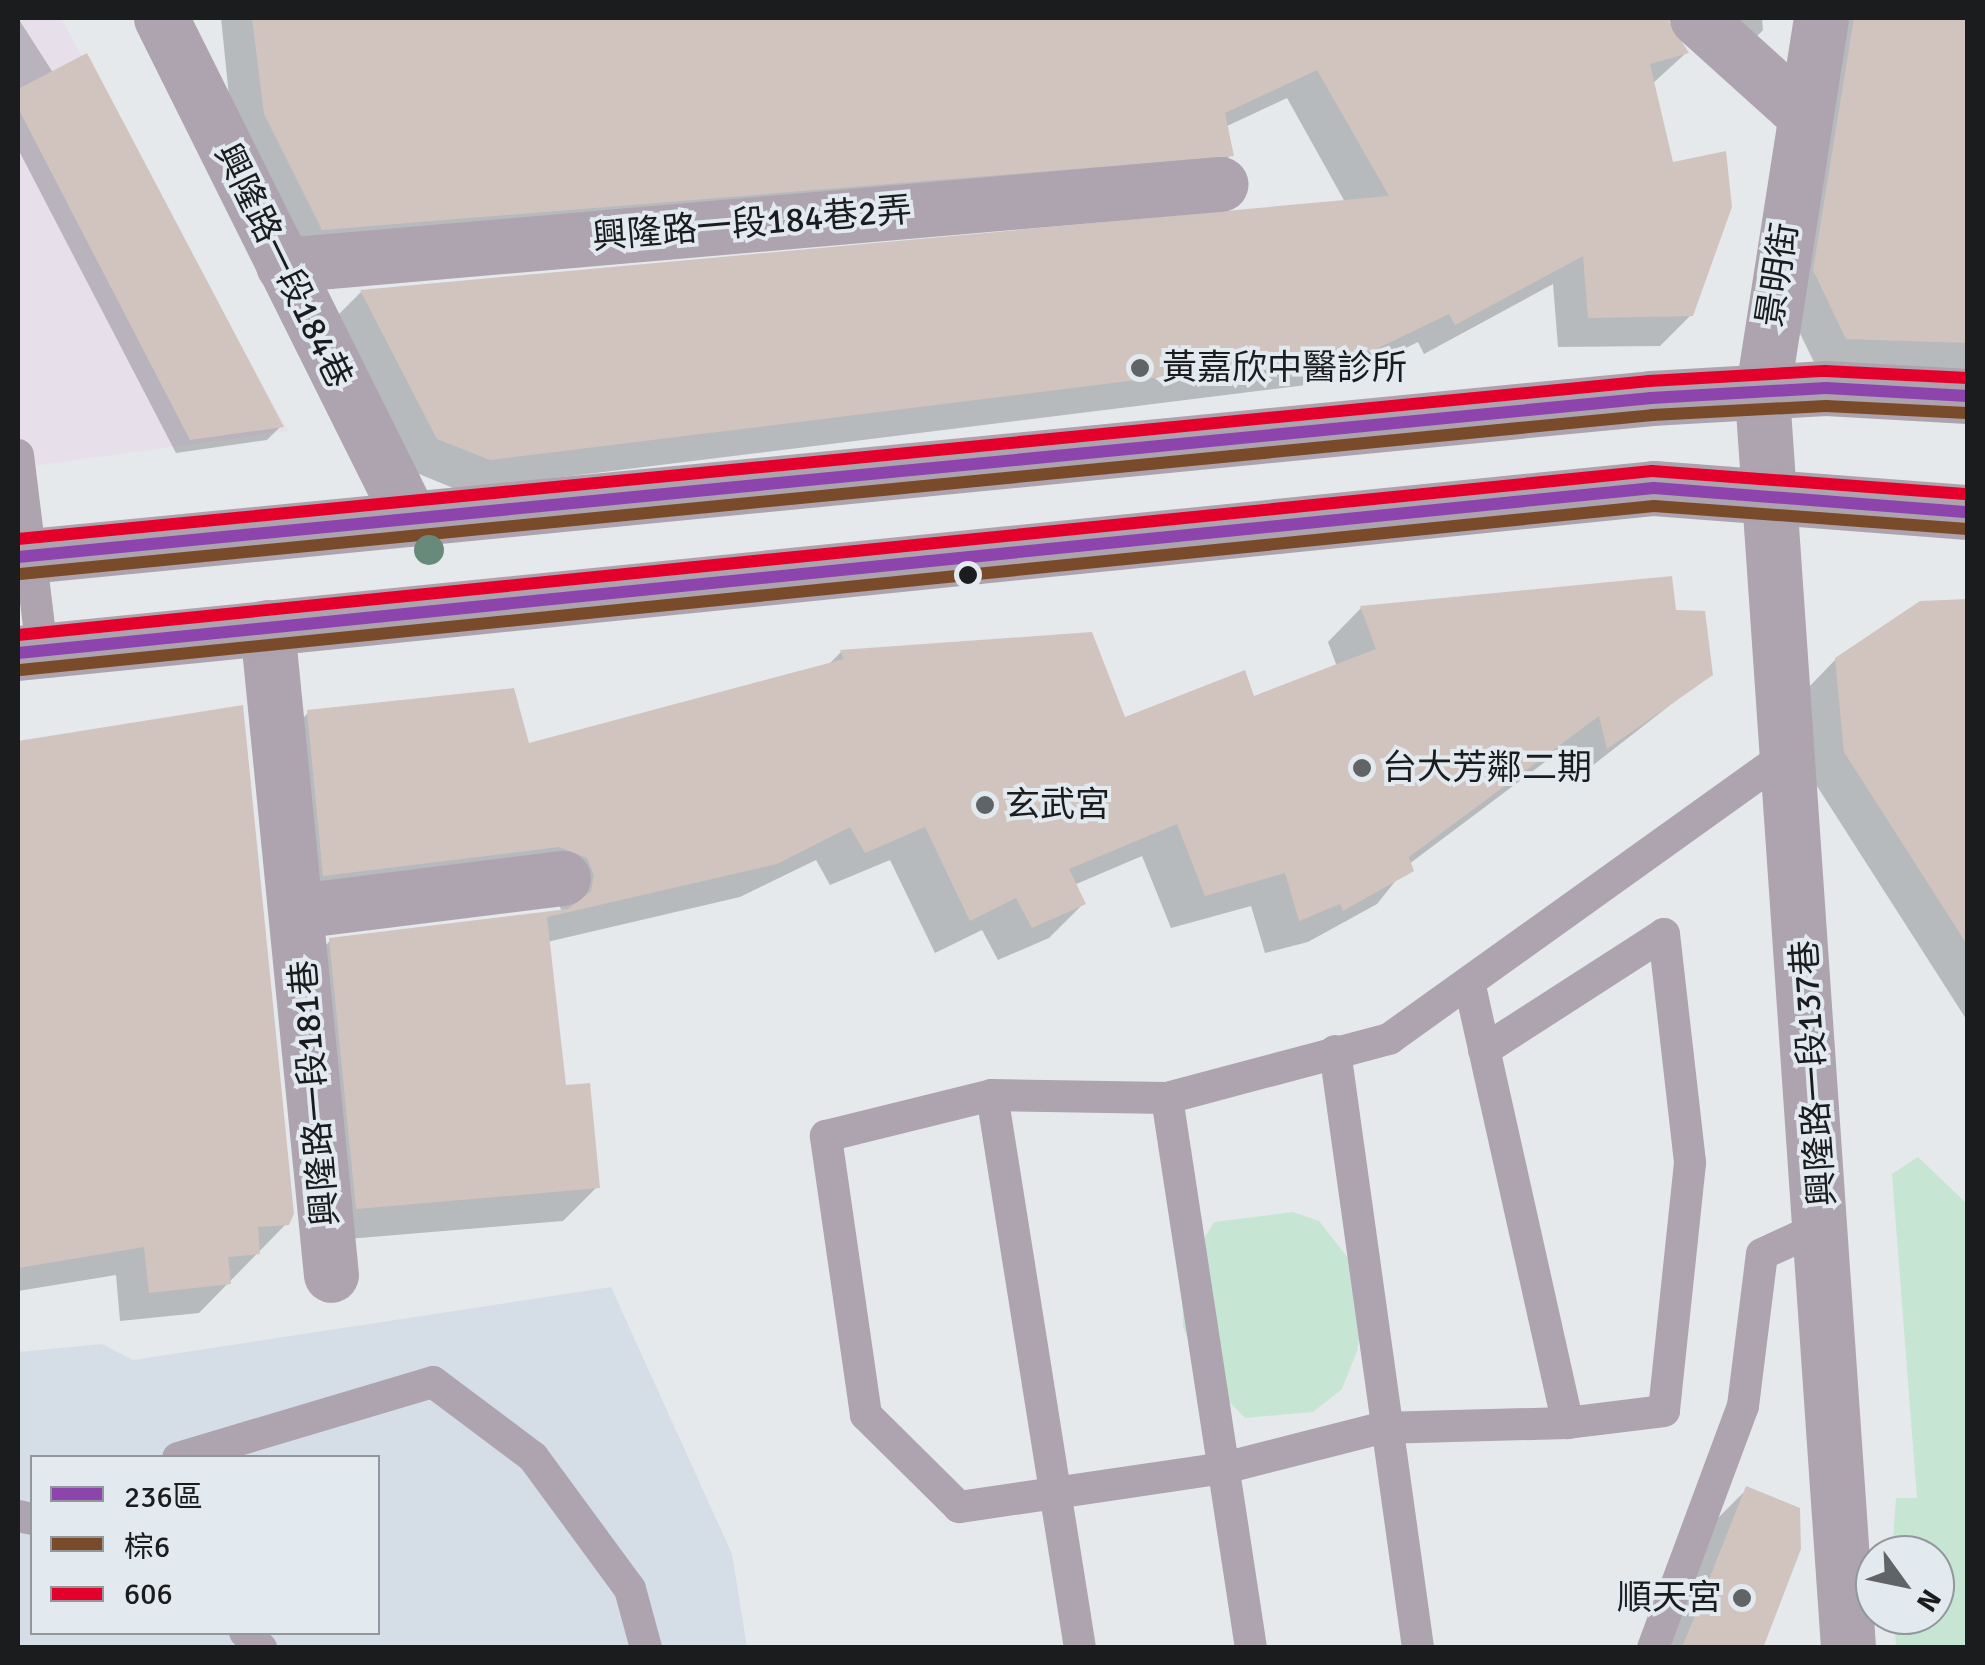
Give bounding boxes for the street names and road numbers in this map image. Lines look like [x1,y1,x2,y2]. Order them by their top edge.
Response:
street label: 興隆路一段184巷 [206,137,360,395]
street label: 興隆路一段184巷2弄 [590,189,914,259]
street label: 景明街 [1749,220,1807,330]
street label: 興隆路一段137巷 [1784,939,1844,1207]
street label: 興隆路一段181巷 [282,958,348,1228]

